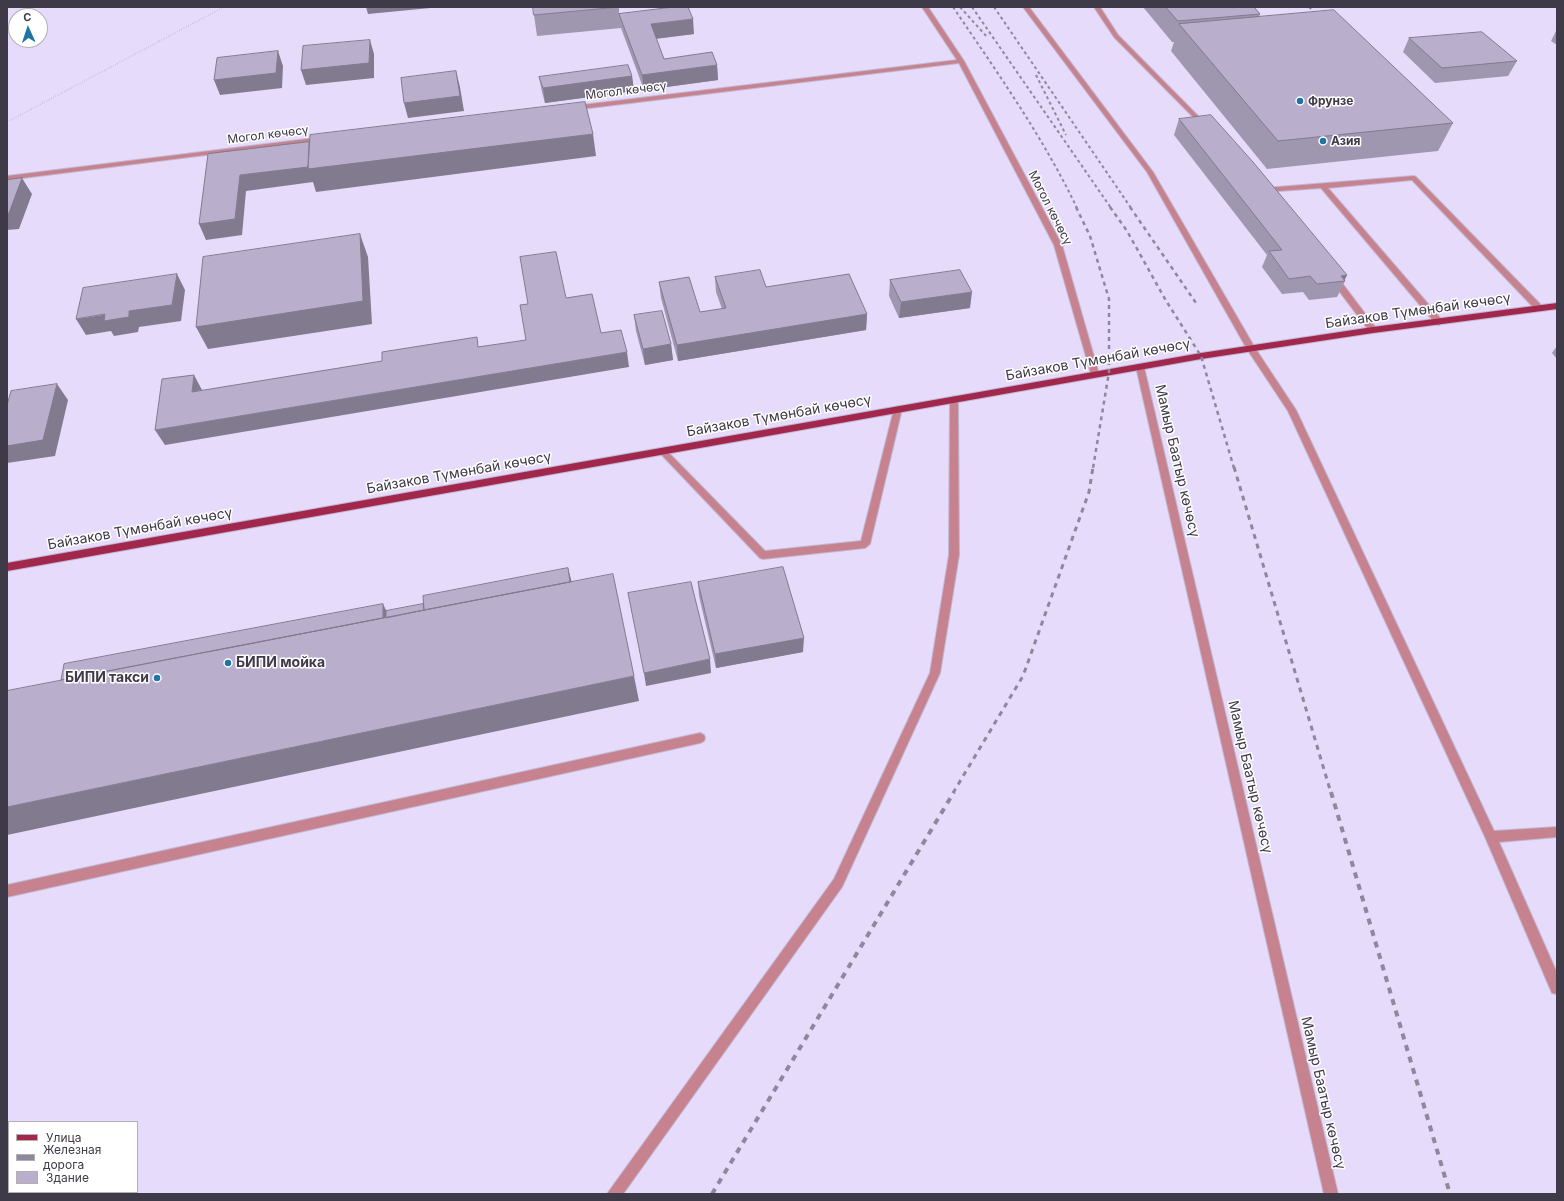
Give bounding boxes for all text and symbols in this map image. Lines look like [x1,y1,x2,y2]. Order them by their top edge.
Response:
north arrow [8,8,48,48]
text: С [23,10,32,24]
street label: Могол көчөсү [585,79,667,103]
place label: Фрунзе [1308,94,1353,108]
marker: Фрунзе [1295,96,1305,106]
street label: Могол көчөсү [227,123,309,147]
place label: Азия [1331,134,1360,148]
marker: Азия [1318,136,1328,146]
street label: Могол көчөсү [1025,168,1075,248]
street label: Байзаков Түмөнбай көчөсү [1324,290,1512,332]
street label: Байзаков Түмөнбай көчөсү [1004,335,1192,385]
street label: Мамыр Баатыр көчөсү [1151,383,1203,539]
street label: Байзаков Түмөнбай көчөсү [685,391,873,441]
street label: Байзаков Түмөнбай көчөсү [365,448,553,498]
street label: Байзаков Түмөнбай көчөсү [46,504,234,554]
place label: БИПИ мойка [236,655,325,671]
marker: БИПИ мойка [223,658,233,668]
place label: БИПИ такси [65,670,149,686]
marker: БИПИ такси [152,673,162,683]
street label: Мамыр Баатыр көчөсү [1224,699,1276,855]
street label: Мамыр Баатыр көчөсү [1297,1015,1349,1171]
legend [8,1121,138,1193]
text: Улица [46,1130,81,1145]
text: Железная дорога [43,1142,101,1172]
text: Здание [46,1170,89,1185]

